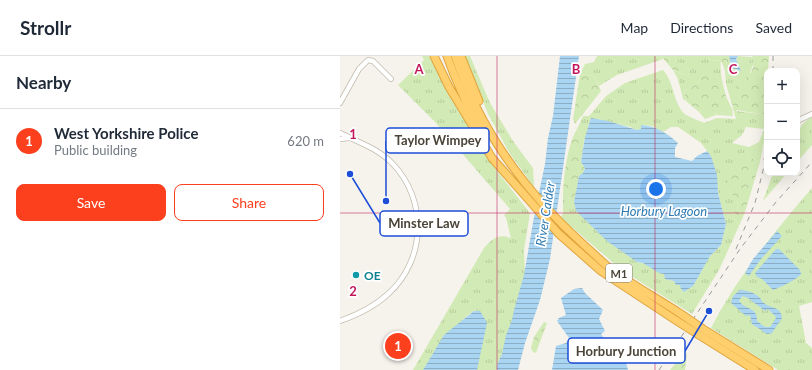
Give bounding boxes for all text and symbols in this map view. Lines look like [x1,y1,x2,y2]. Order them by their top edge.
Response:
text: Strollr [20,16,71,39]
text: Map [621,19,648,36]
text: Directions [670,19,733,36]
text: Saved [755,19,792,36]
text: A [413,61,424,77]
text: B [572,61,581,77]
text: C [729,61,738,77]
map controls [764,68,800,176]
button: + [764,68,800,104]
text: Nearby [16,72,71,93]
button: − [764,104,800,140]
text: West Yorkshire Police [54,124,198,142]
text: 1 [349,126,357,142]
callout: Taylor Wimpey [386,128,489,153]
text: Taylor Wimpey [395,132,482,148]
text: 1 [25,133,33,149]
text: 620 m [287,133,324,149]
button: locate [764,140,800,176]
text: Public building [54,142,137,158]
your location [646,179,666,199]
water label: River Calder [532,180,558,247]
button: Save [16,184,166,221]
button: Share [174,184,324,221]
water label: Horbury Lagoon [621,203,707,219]
callout: Minster Law [380,211,468,236]
text: Minster Law [388,215,460,231]
road number: M1 [606,264,632,282]
place label: OE [364,268,381,283]
marker: OE [351,270,361,280]
text: 2 [349,283,357,299]
pin: 1 [385,331,411,361]
callout: Horbury Junction [568,338,685,363]
text: Horbury Junction [576,343,676,359]

